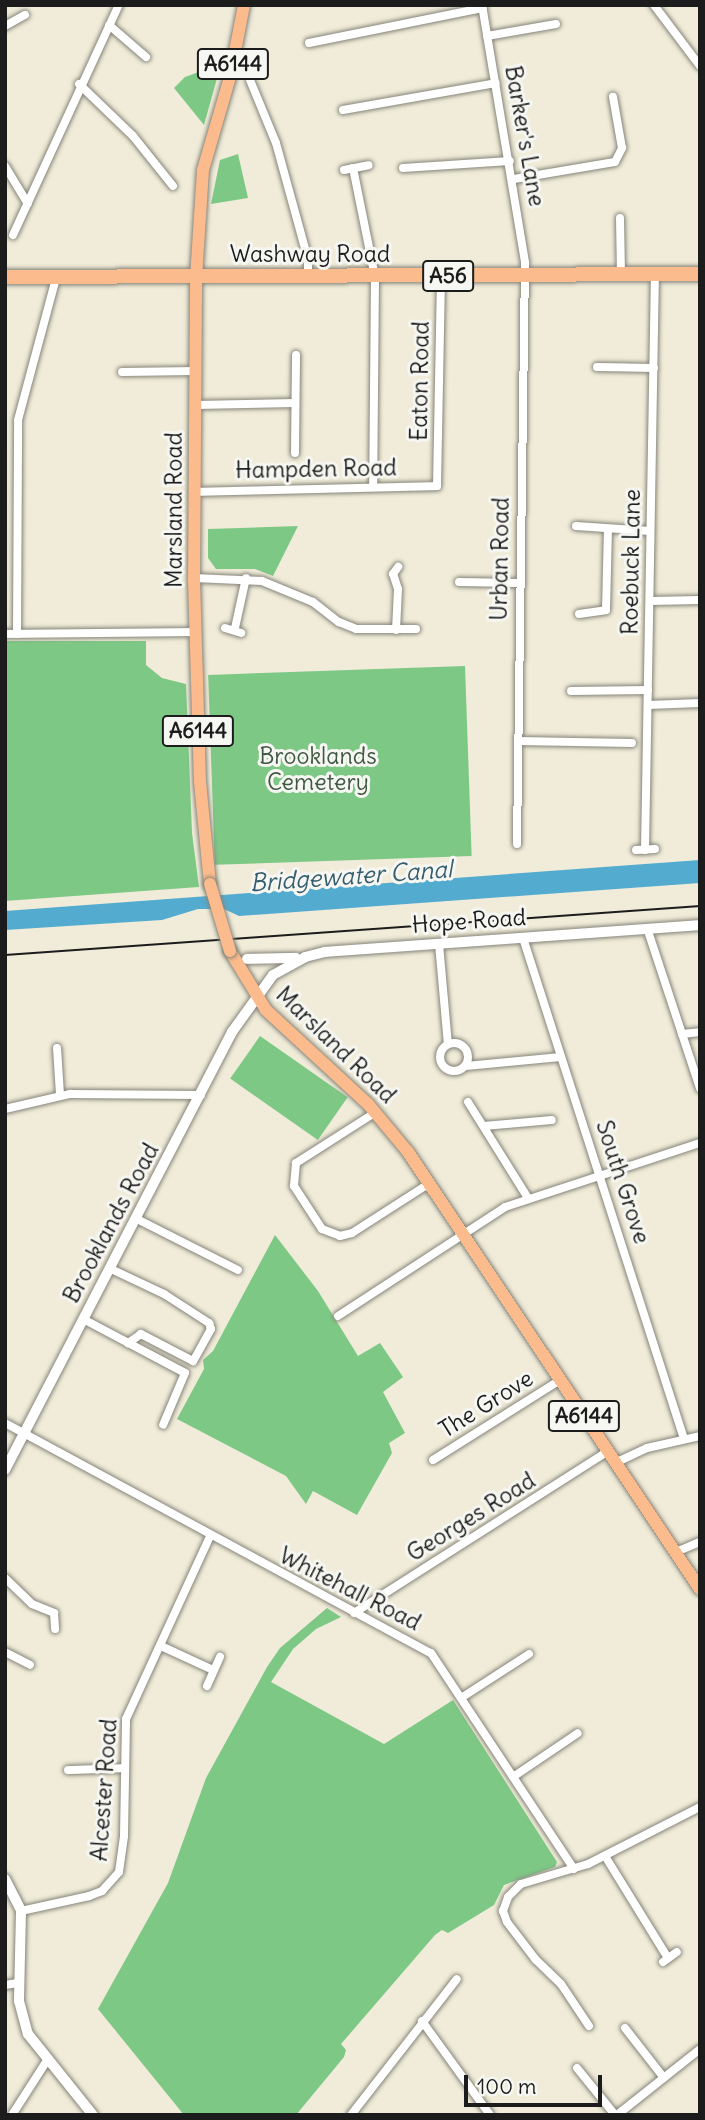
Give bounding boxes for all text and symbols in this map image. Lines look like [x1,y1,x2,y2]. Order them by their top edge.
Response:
road number: A6144 [196,46,270,82]
street label: Barker's Lane [499,63,551,209]
street label: Washway Road [230,240,390,268]
road number: A56 [422,258,474,294]
street label: Eaton Road [405,321,435,441]
street label: Marsland Road [160,432,188,588]
street label: Hampden Road [235,454,397,484]
street label: Roebuck Lane [616,489,646,635]
street label: Urban Road [485,497,515,621]
road number: A6144 [161,714,235,748]
park label: Brooklands Cemetery [259,742,377,796]
water label: Bridgewater Canal [249,855,453,897]
street label: Hope Road [411,903,527,939]
street label: Marsland Road [270,981,402,1109]
street label: South Grove [590,1117,656,1247]
street label: Brooklands Road [57,1138,165,1308]
street label: The Grove [434,1364,538,1444]
road number: A6144 [547,1398,621,1434]
street label: Georges Road [402,1467,540,1567]
street label: Whitehall Road [275,1541,425,1637]
street label: Alcester Road [85,1718,123,1862]
scale bar [467,2060,605,2104]
text: 100 m [477,2073,536,2100]

